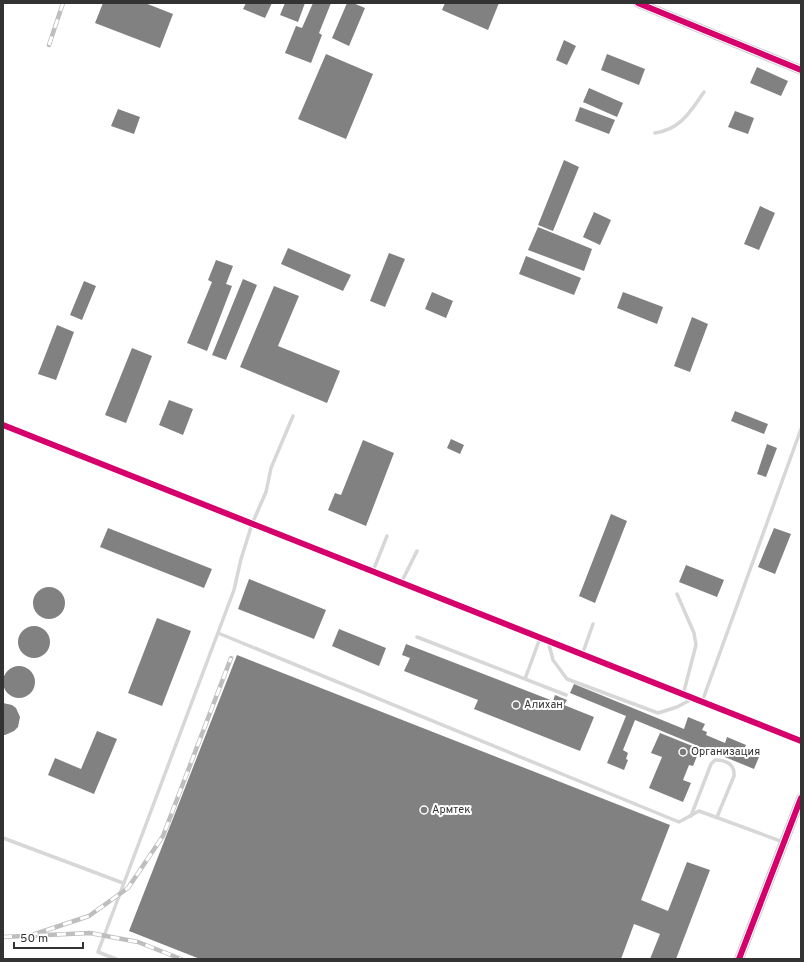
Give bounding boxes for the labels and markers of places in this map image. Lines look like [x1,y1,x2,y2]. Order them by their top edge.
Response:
place label: Алихан [524,698,563,712]
marker: Алихан [511,700,521,710]
place label: Организация [691,745,760,759]
marker: Организация [678,747,688,757]
place label: Армтек [432,803,471,817]
marker: Армтек [419,805,429,815]

